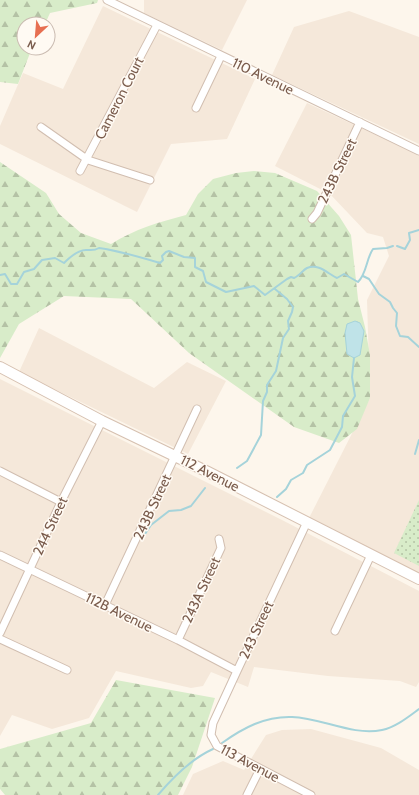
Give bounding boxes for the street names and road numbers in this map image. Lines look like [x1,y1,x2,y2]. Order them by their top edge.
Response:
street label: Cameron Court [90,53,148,142]
street label: 110 Avenue [229,53,297,99]
street label: 243B Street [313,135,361,207]
street label: 112 Avenue [177,450,243,496]
street label: 243B Street [129,471,175,543]
street label: 244 Street [29,494,72,558]
street label: 243A Street [178,554,224,626]
street label: 112B Avenue [83,588,155,636]
street label: 243 Street [235,598,277,662]
street label: 113 Avenue [217,740,283,786]

